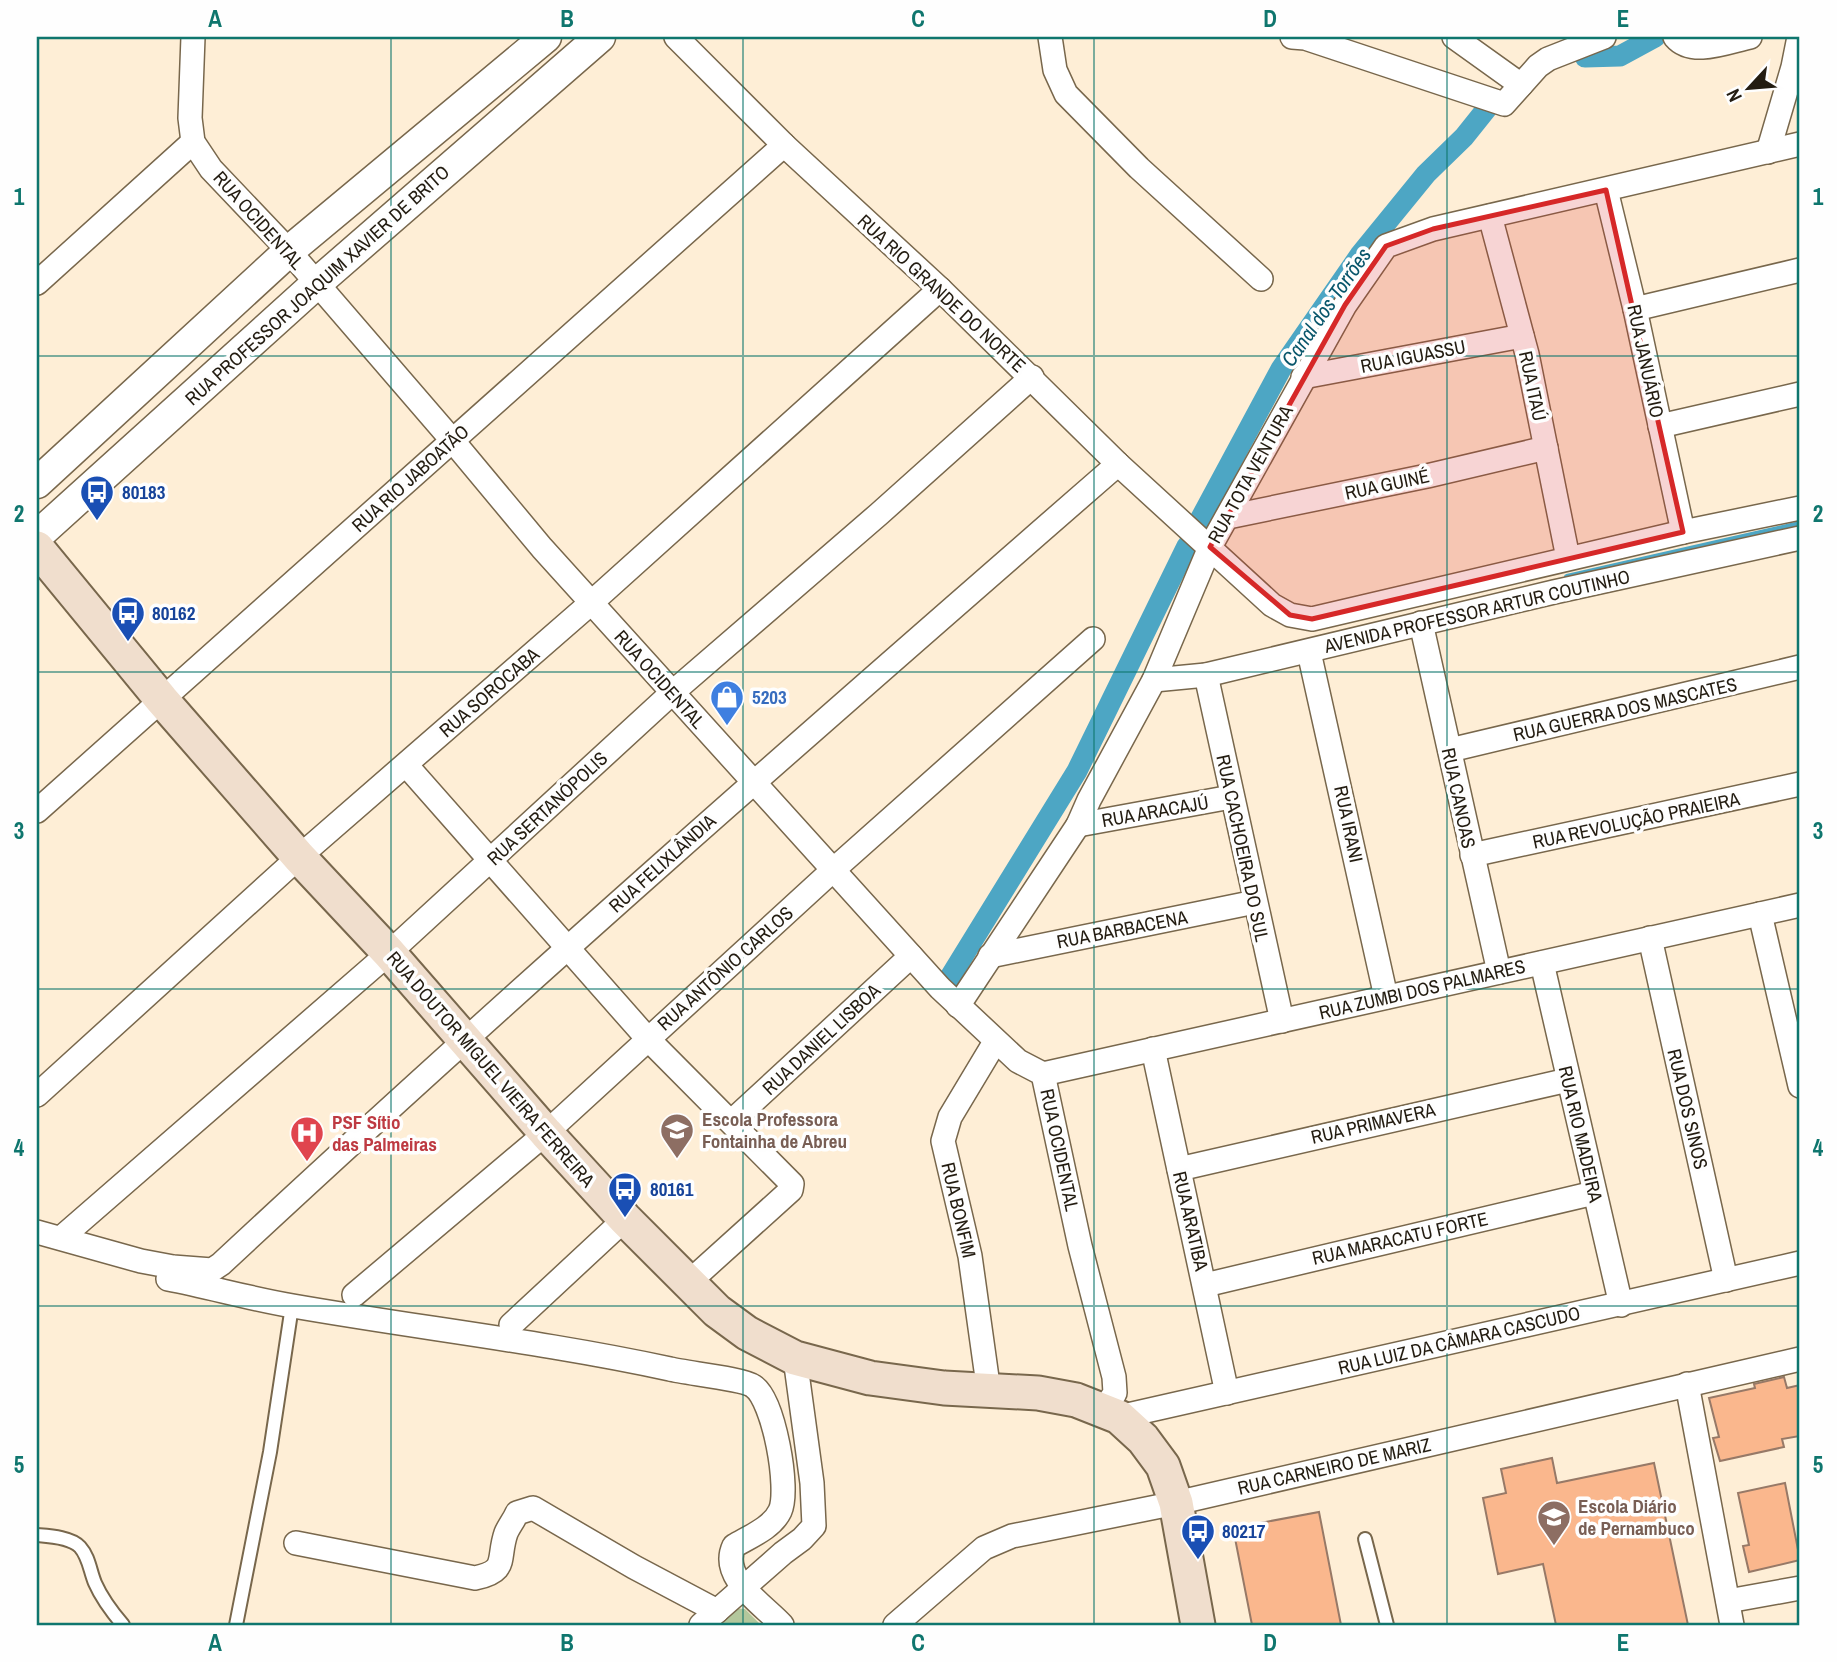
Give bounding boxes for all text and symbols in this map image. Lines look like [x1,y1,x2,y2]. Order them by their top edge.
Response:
text: A [208,3,222,34]
text: B [560,3,574,34]
text: C [911,3,925,34]
text: D [1263,3,1277,34]
text: E [1617,3,1629,34]
north arrow [1714,52,1784,122]
text: N [1720,85,1748,106]
street label: RUA PROFESSOR JOAQUIM XAVIER DE BRITO [179,159,455,411]
street label: RUA OCIDENTAL [208,165,310,275]
text: 1 [14,181,25,212]
text: 1 [1813,181,1824,212]
street label: RUA RIO GRANDE DO NORTE [852,208,1032,378]
water label: Canal dos Torrões [1274,241,1378,372]
street label: RUA JANUÁRIO [1621,302,1671,420]
street label: RUA IGUASSU [1358,333,1468,379]
street label: RUA ITAÚ [1513,349,1553,423]
street label: RUA TOTA VENTURA [1201,400,1299,548]
street label: RUA RIO JABOATÃO [346,418,474,538]
street label: RUA GUINÉ [1342,462,1432,506]
bus stop icon: 80183 [78,473,116,522]
place label: 80183 [122,479,166,505]
text: 2 [14,498,24,529]
text: 2 [1813,498,1823,529]
street label: AVENIDA PROFESSOR ARTUR COUTINHO [1321,563,1632,659]
bus stop icon: 80162 [109,594,147,643]
place label: 80162 [152,600,196,626]
street label: RUA OCIDENTAL [609,624,711,734]
street label: RUA SOROCABA [433,641,545,743]
street label: RUA GUERRA DOS MASCATES [1510,671,1740,747]
shop icon: 5203 [708,678,746,727]
place label: 5203 [752,684,787,710]
street label: RUA SERTANÓPOLIS [481,745,613,871]
street label: RUA CANOAS [1436,745,1482,851]
street label: RUA CACHOEIRA DO SUL [1210,752,1276,944]
street label: RUA IRANI [1328,783,1370,865]
street label: RUA REVOLUÇÃO PRAIEIRA [1530,785,1743,855]
street label: RUA ARACAJÚ [1099,789,1211,833]
street label: RUA FELIXLÂNDIA [603,807,722,918]
text: 3 [14,815,24,846]
text: 3 [1813,815,1823,846]
street label: RUA ANTÔNIO CARLOS [651,900,799,1036]
street label: RUA BARBACENA [1055,903,1190,954]
street label: RUA DOUTOR MIGUEL VIEIRA FERREIRA [381,945,601,1193]
street label: RUA ZUMBI DOS PALMARES [1316,953,1528,1025]
street label: RUA DANIEL LISBOA [756,977,886,1101]
street label: RUA DOS SINOS [1662,1046,1714,1172]
street label: RUA RIO MADEIRA [1553,1063,1609,1205]
street label: RUA OCIDENTAL [1034,1086,1086,1214]
street label: RUA PRIMAVERA [1308,1096,1438,1150]
place label: Escola Professora Fontainha de Abreu [702,1106,847,1154]
place label: PSF Sítio das Palmeiras [332,1109,437,1157]
school or university icon: Escola Professora Fontainha de Abreu [658,1111,696,1160]
hospital icon: PSF Sítio das Palmeiras [288,1114,326,1163]
text: 4 [14,1132,25,1163]
text: 4 [1813,1132,1824,1163]
street label: RUA BONFIM [935,1160,983,1260]
street label: RUA ARATIBA [1167,1169,1215,1274]
bus stop icon: 80161 [606,1170,644,1219]
place label: 80161 [650,1176,694,1202]
street label: RUA MARACATU FORTE [1310,1205,1490,1271]
street label: RUA LUIZ DA CÂMARA CASCUDO [1335,1299,1583,1381]
street label: RUA CARNEIRO DE MARIZ [1235,1431,1434,1501]
text: 5 [14,1449,24,1480]
text: 5 [1813,1449,1823,1480]
place label: Escola Diário de Pernambuco [1578,1493,1695,1541]
school or university icon: Escola Diário de Pernambuco [1535,1498,1573,1547]
bus stop icon: 80217 [1179,1512,1217,1561]
place label: 80217 [1222,1518,1266,1544]
text: A [208,1627,222,1658]
text: B [560,1627,574,1658]
text: C [911,1627,925,1658]
text: D [1263,1627,1277,1658]
text: E [1617,1627,1629,1658]

